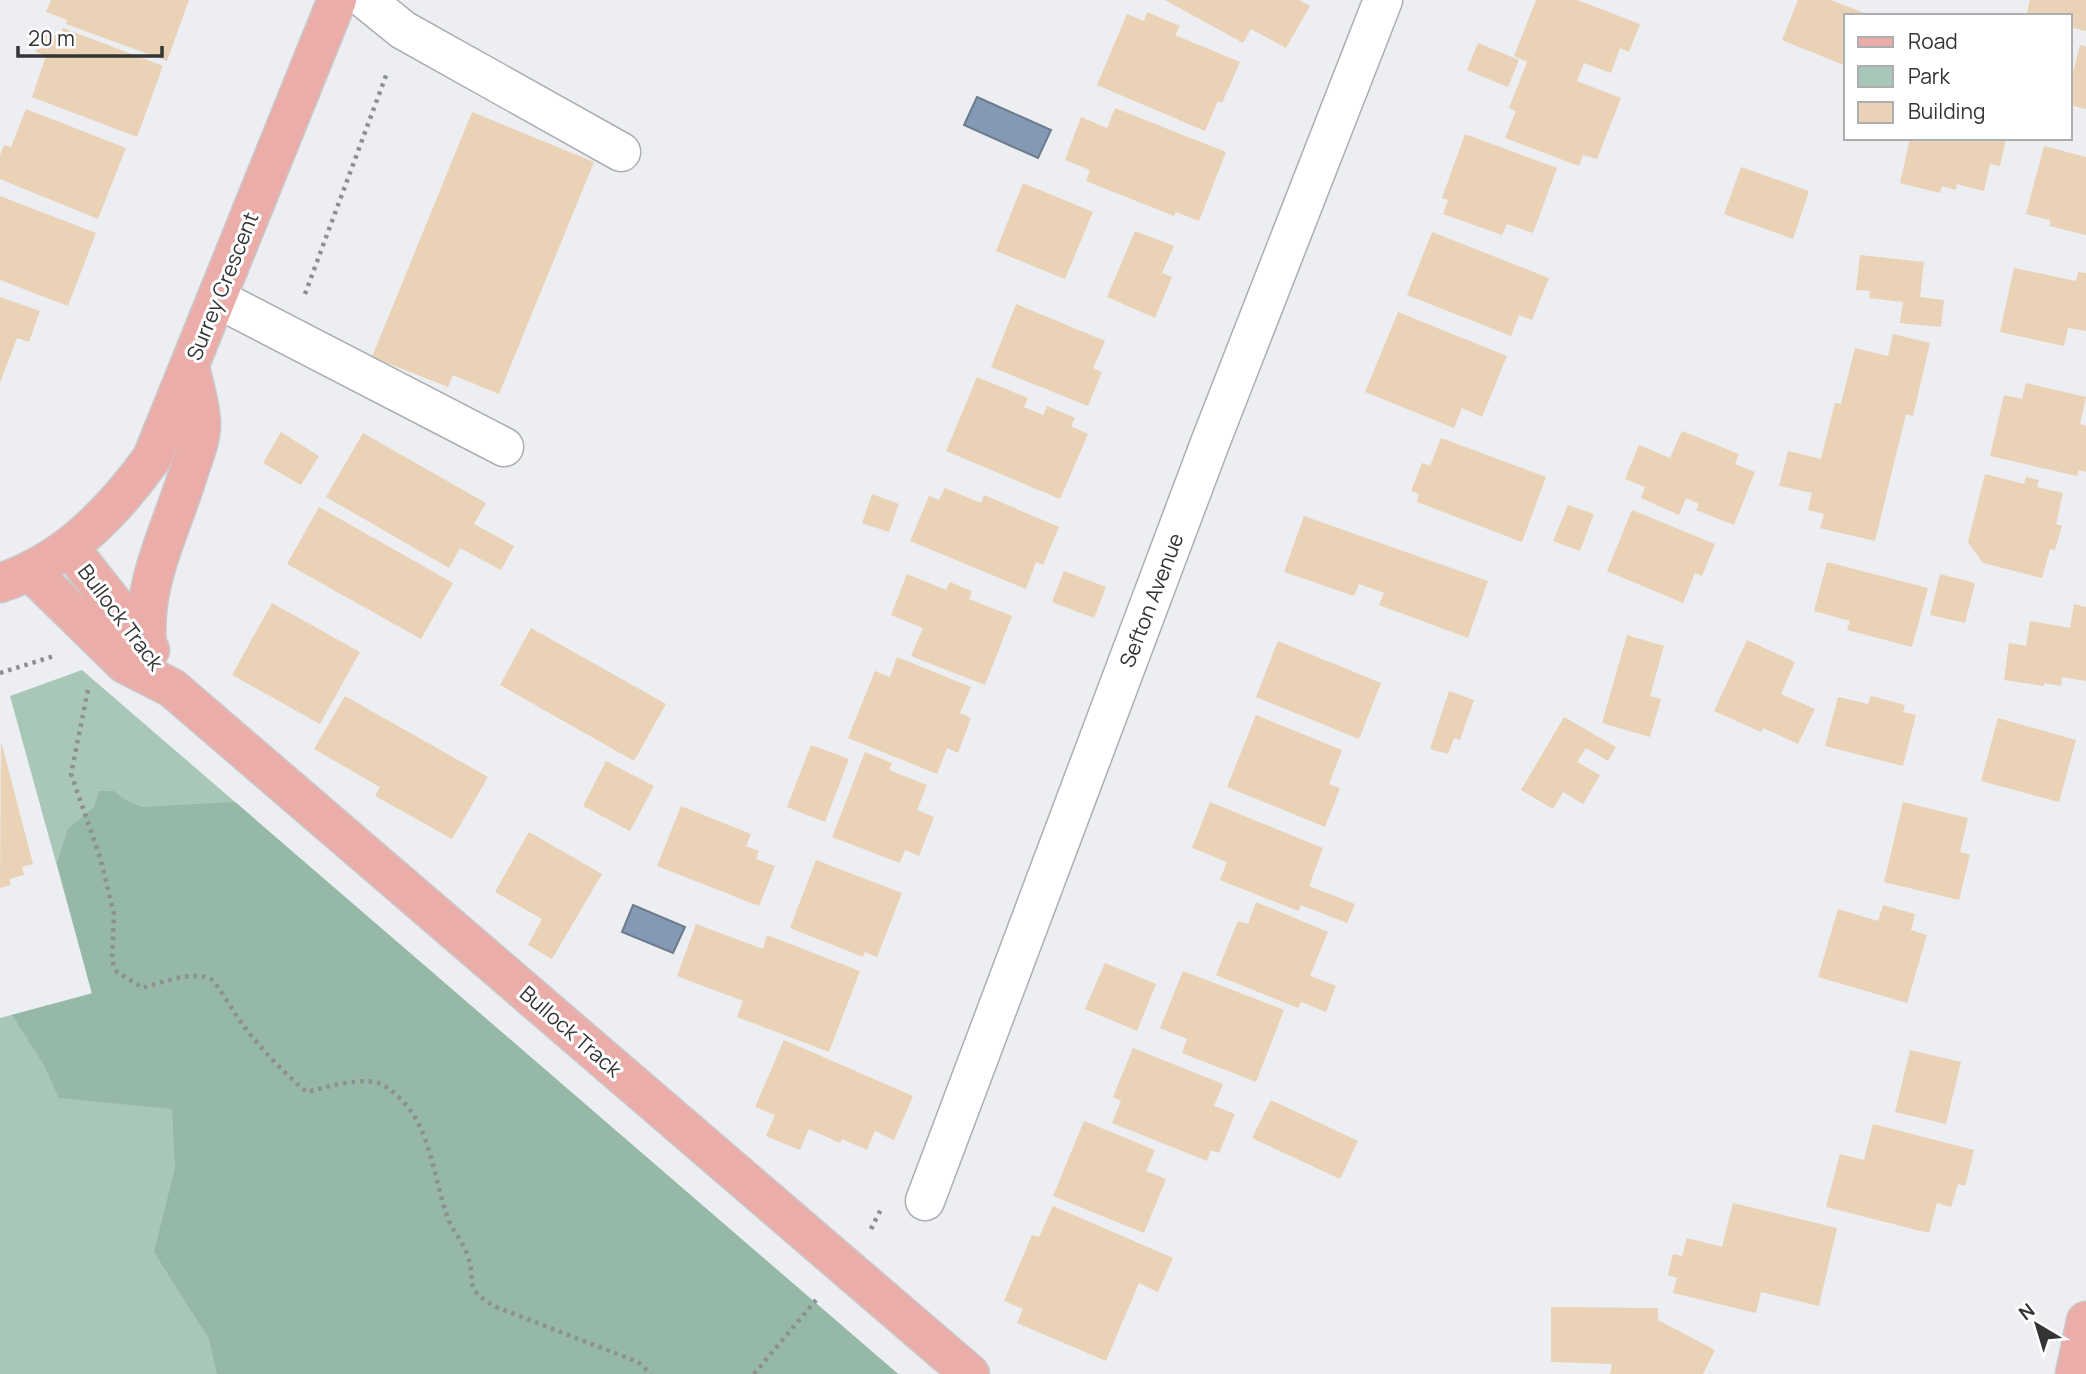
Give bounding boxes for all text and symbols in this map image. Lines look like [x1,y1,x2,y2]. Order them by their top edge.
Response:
scale bar [18,14,161,58]
legend [1844,14,2072,140]
text: 20 m [28,24,75,52]
text: Road [1908,27,1958,55]
text: Park [1908,62,1950,90]
text: Building [1908,97,1985,125]
street label: Surrey Crescent [180,208,264,364]
street label: Sefton Avenue [1113,529,1189,671]
street label: Bullock Track [72,558,170,676]
street label: Bullock Track [514,979,628,1083]
north arrow [2002,1290,2072,1360]
text: N [2013,1297,2040,1326]

